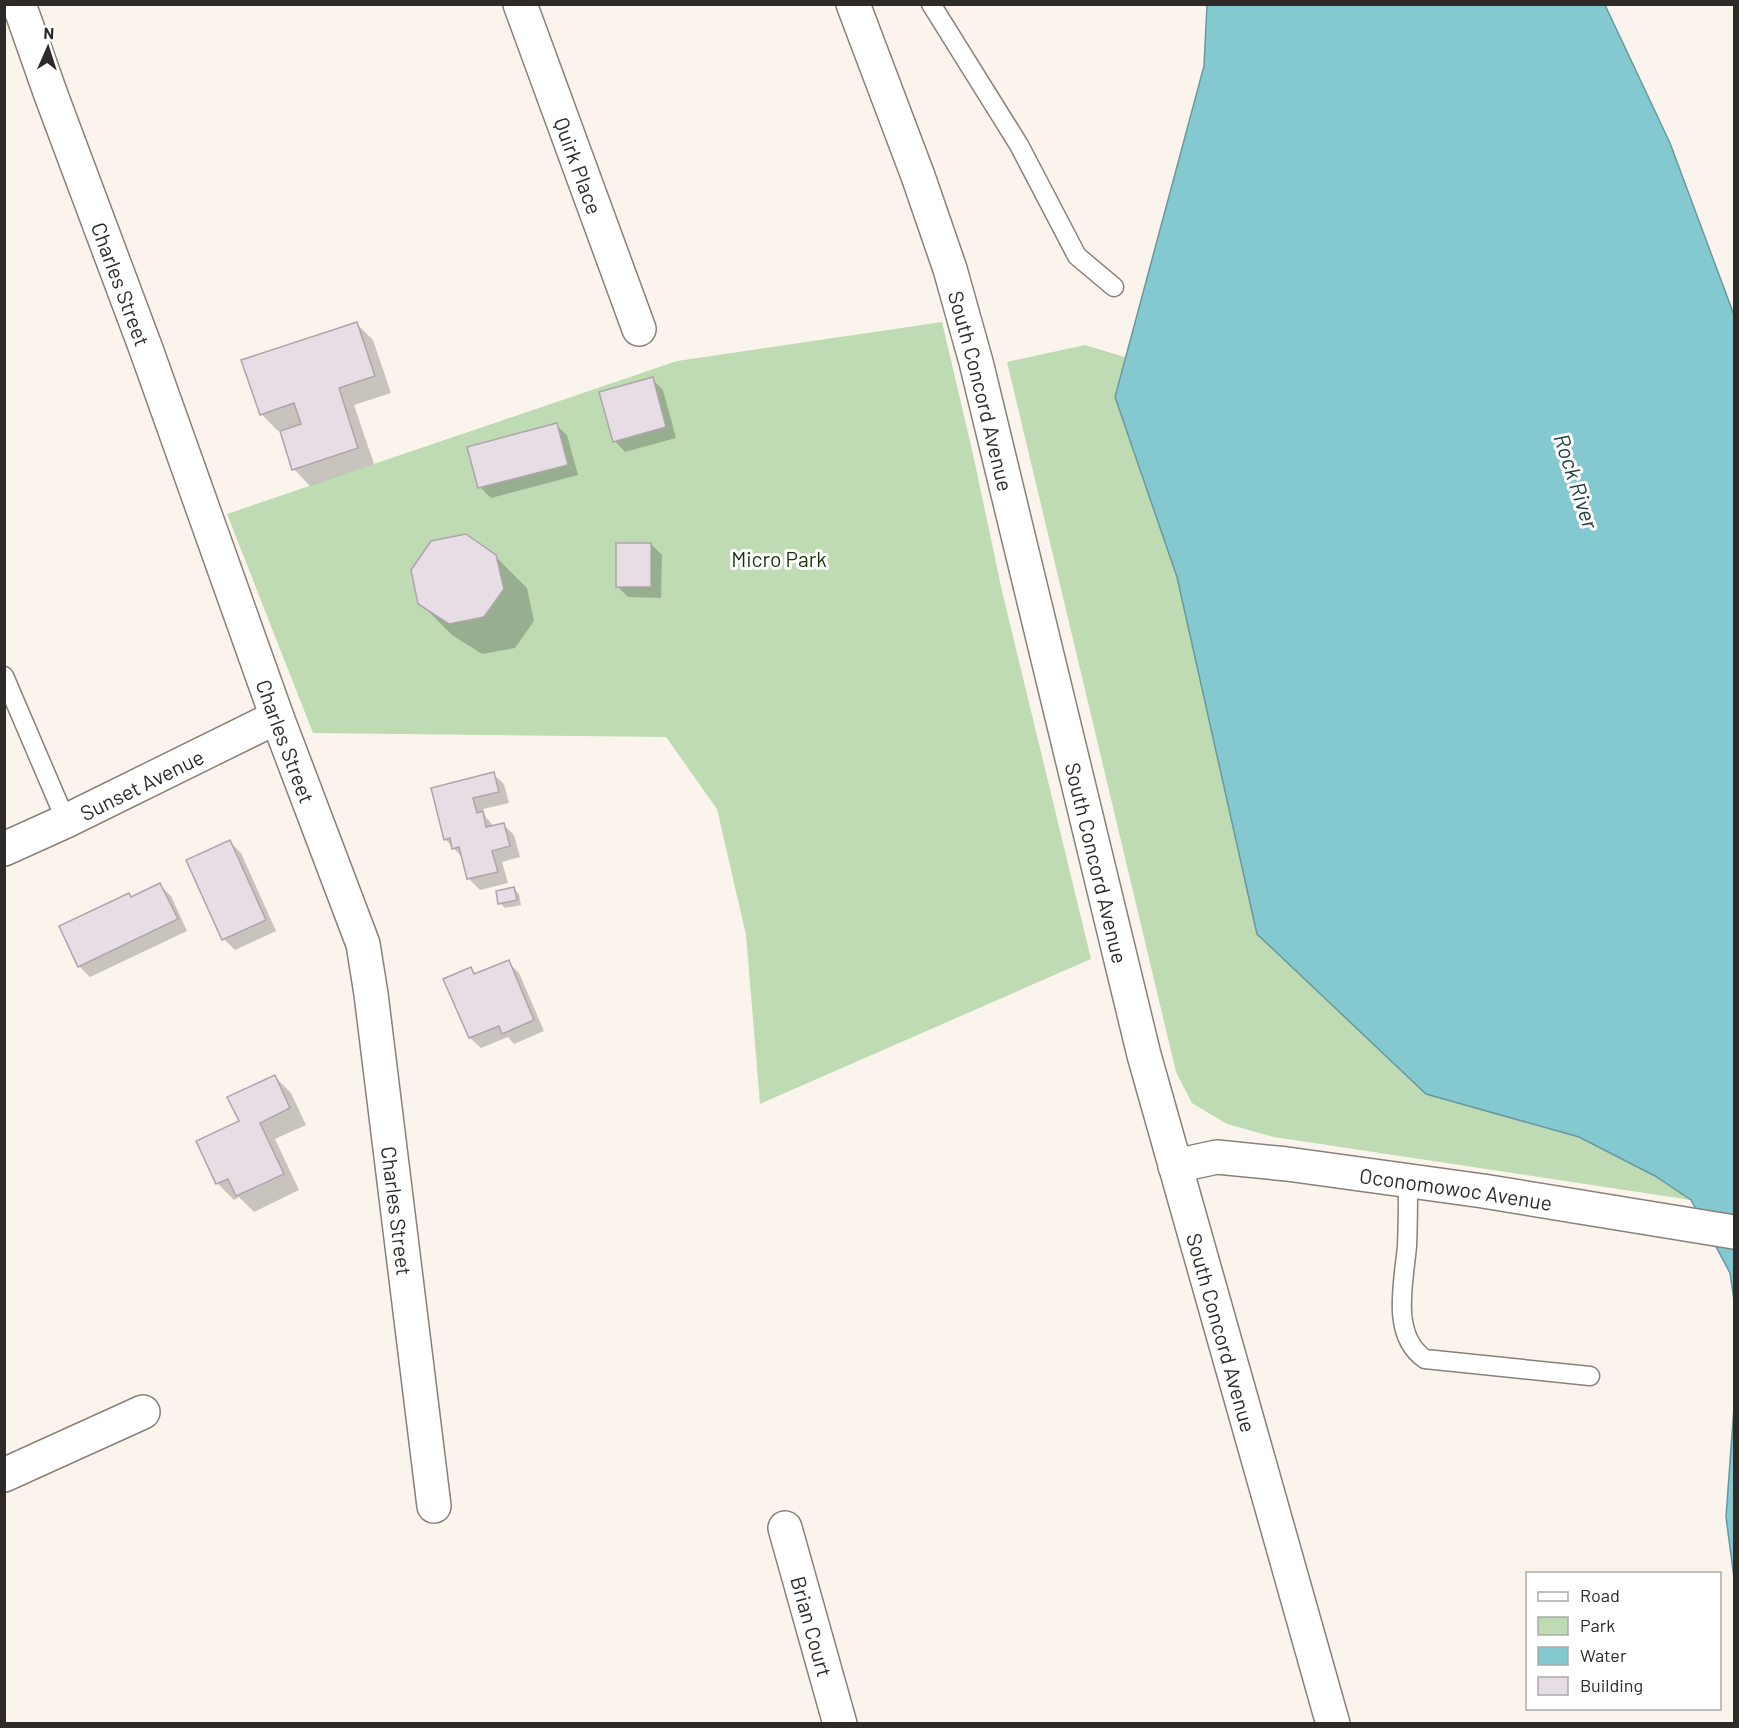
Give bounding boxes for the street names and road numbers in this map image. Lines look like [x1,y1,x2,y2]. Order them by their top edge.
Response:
street label: Quirk Place [550,114,608,217]
street label: Charles Street [87,218,156,349]
street label: South Concord Avenue [944,288,1019,493]
street label: Charles Street [252,676,321,806]
street label: Sunset Avenue [75,743,207,825]
street label: South Concord Avenue [1061,760,1134,966]
street label: Charles Street [377,1145,418,1277]
street label: Oconomowoc Avenue [1358,1162,1554,1215]
street label: South Concord Avenue [1182,1230,1262,1435]
street label: Brian Court [787,1573,839,1679]

